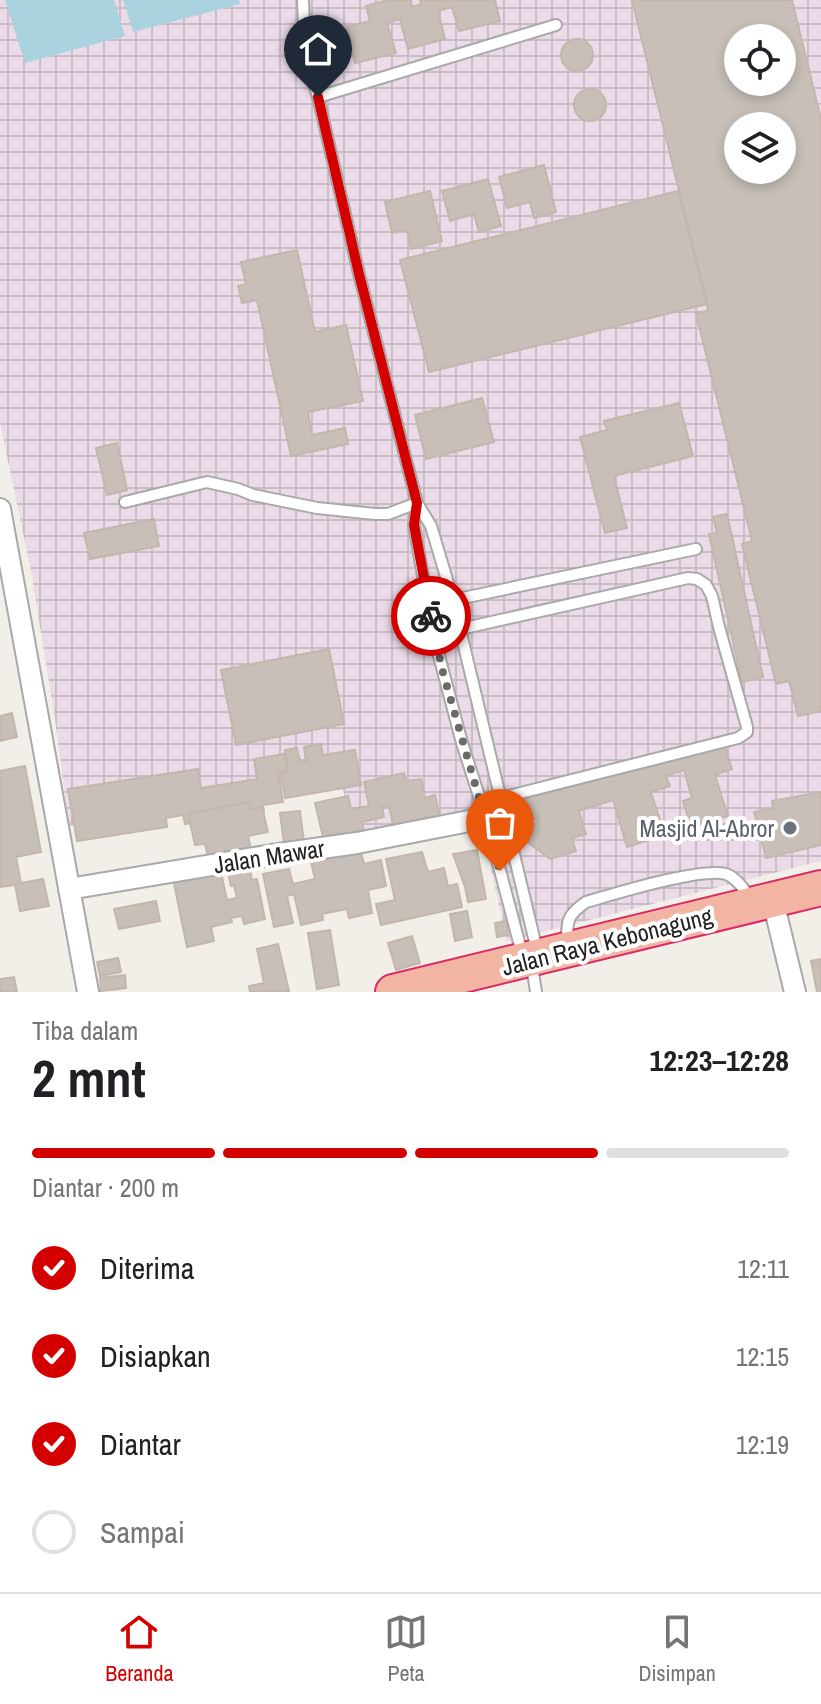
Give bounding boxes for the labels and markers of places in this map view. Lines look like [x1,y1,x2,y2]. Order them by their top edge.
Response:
pin [284,15,352,97]
pin [466,789,534,871]
place label: Masjid Al-Abror [639,812,774,844]
marker: Masjid Al-Abror [781,819,799,837]

